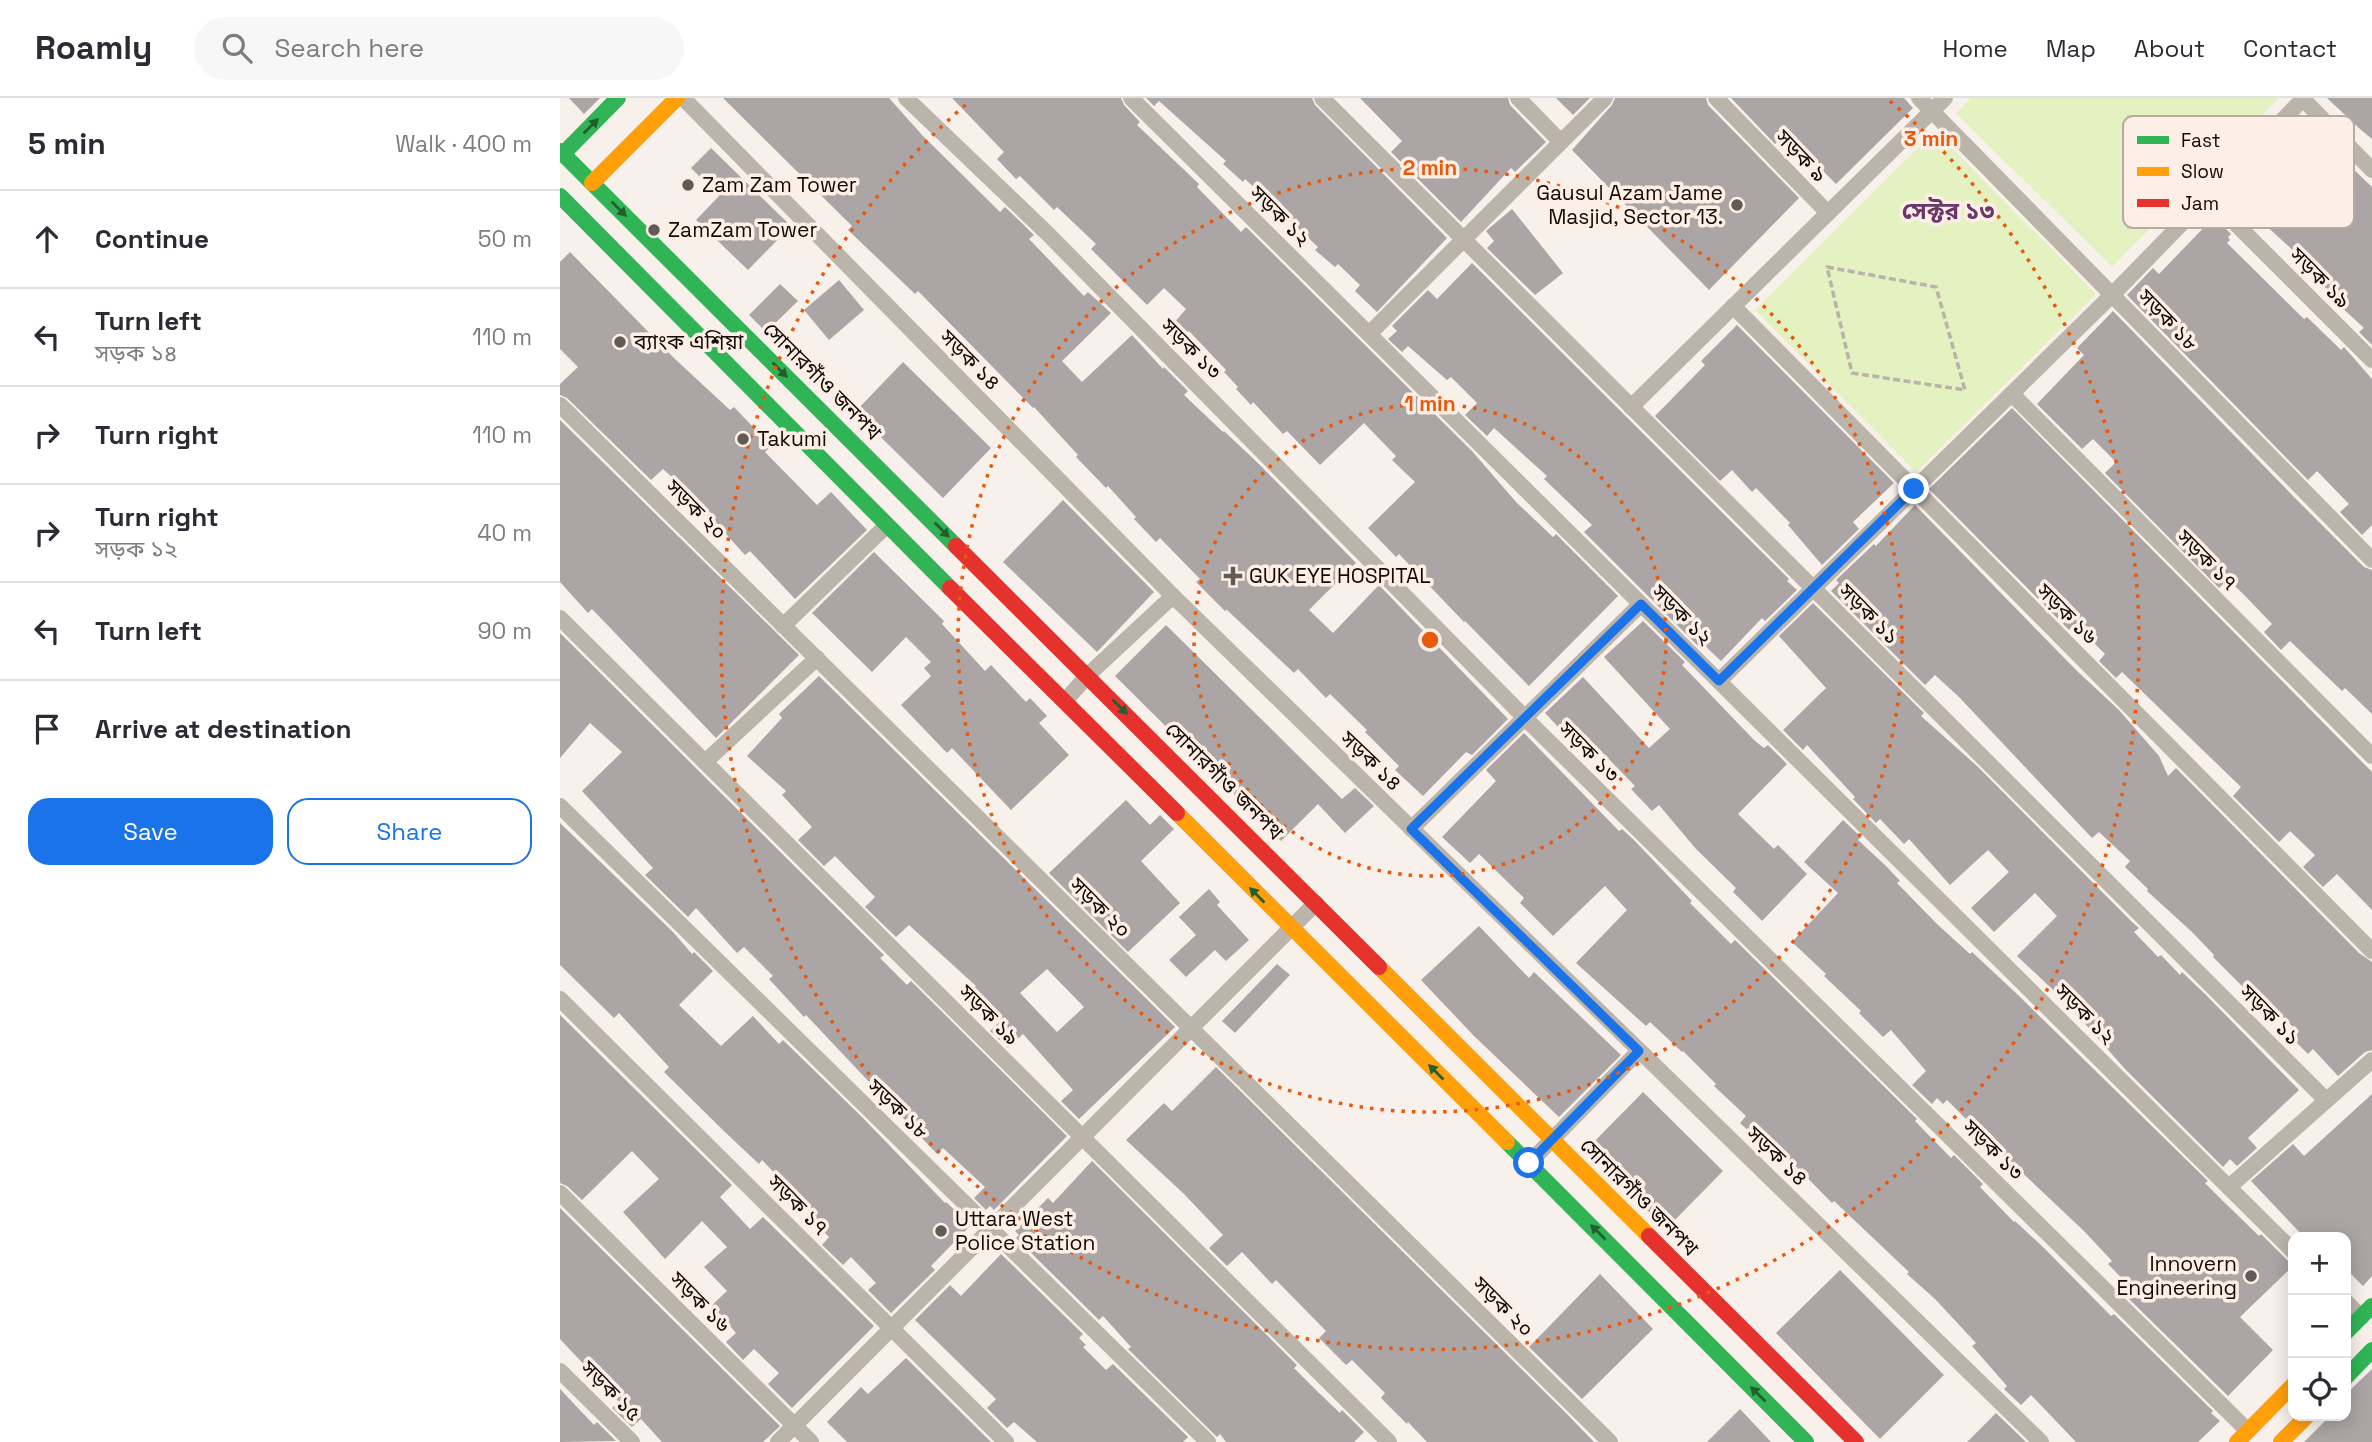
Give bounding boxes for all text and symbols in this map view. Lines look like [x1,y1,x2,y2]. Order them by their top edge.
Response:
search box [194,17,684,80]
text: Roamly [35,27,152,69]
icon: search [218,29,256,67]
text: Search here [274,31,424,65]
text: Home [1942,33,2008,64]
text: Map [2046,33,2096,64]
text: About [2134,33,2205,64]
text: Contact [2243,33,2337,64]
legend [2123,116,2354,228]
one-way arrow [582,118,598,135]
street label: সড়ক ৯ [1769,123,1833,188]
text: 5 min [28,124,106,163]
text: 3 min [1904,125,1958,152]
text: Fast [2181,128,2221,153]
text: Walk · 400 m [395,129,532,159]
text: 2 min [1403,154,1457,181]
text: Slow [2181,159,2224,184]
place label: Zam Zam Tower [702,171,857,198]
marker: Zam Zam Tower [680,177,696,193]
street label: সড়ক ১২ [1243,179,1317,252]
place label: Gausul Azam Jame Masjid, Sector 13. [1536,179,1723,230]
text: Jam [2181,191,2219,216]
district label: সেক্টর ১৩ [1902,195,1995,226]
marker: Gausul Azam Jame Masjid, Sector 13. [1729,197,1745,213]
one-way arrow [610,201,627,218]
place label: ZamZam Tower [668,216,817,243]
icon: ahead [28,220,66,258]
text: Continue [95,222,209,256]
marker: ZamZam Tower [646,222,662,238]
text: 50 m [478,224,532,254]
street label: সড়ক ১৯ [2283,241,2357,314]
street label: সড়ক ১৮ [2132,282,2204,356]
text: Turn left [95,304,202,338]
street label: সড়ক ১৩ [1154,312,1228,385]
street label: সোনারগাঁও জনপথ [758,316,888,446]
icon: left [28,318,66,356]
text: 110 m [472,322,532,352]
street label: সড়ক ১৪ [933,323,1007,396]
place label: ব্যাংক এশিয়া [633,328,744,355]
marker: ব্যাংক এশিয়া [612,334,628,350]
text: সড়ক ১৪ [95,338,177,368]
one-way arrow [772,361,789,378]
text: 1 min [1404,390,1456,417]
icon: right [28,416,66,454]
text: Turn right [95,418,219,452]
text: 110 m [472,420,532,450]
place label: Takumi [757,425,827,452]
marker: Takumi [735,431,751,447]
street label: সড়ক ২০ [659,473,733,546]
route end [1898,473,1929,504]
text: Turn right [95,500,219,534]
icon: right [28,514,66,552]
text: 40 m [477,518,532,548]
one-way arrow [933,521,950,538]
street label: সড়ক ১৭ [2170,523,2244,596]
text: সড়ক ১২ [95,534,177,564]
place label: GUK EYE HOSPITAL [1249,562,1431,589]
marker: GUK EYE HOSPITAL [1223,566,1243,586]
street label: সড়ক ১১ [1832,577,1906,650]
street label: সড়ক ১৬ [2030,577,2104,650]
street label: সড়ক ১২ [1645,578,1719,651]
icon: left [28,612,66,650]
text: Turn left [95,614,202,648]
text: 90 m [477,616,532,646]
centre of rings [1418,628,1442,652]
one-way arrow [1112,699,1129,716]
icon: arrive [28,710,66,748]
text: Arrive at destination [95,712,352,746]
street label: সড়ক ১৩ [1552,715,1626,788]
street label: সোনারগাঁও জনপথ [1160,716,1290,846]
street label: সড়ক ১৪ [1334,724,1408,796]
button: Save [28,798,273,865]
button: Share [287,798,532,865]
street label: সড়ক ২০ [1063,871,1137,944]
one-way arrow [1249,886,1266,903]
street label: সড়ক ১২ [2048,977,2122,1050]
street label: সড়ক ১৯ [952,978,1026,1051]
street label: সড়ক ১১ [2233,978,2307,1051]
one-way arrow [1428,1063,1445,1080]
street label: সড়ক ১৮ [861,1072,935,1144]
street label: সড়ক ১৩ [1956,1113,2030,1186]
street label: সড়ক ১৪ [1740,1119,1814,1191]
street label: সোনারগাঁও জনপথ [1575,1132,1705,1262]
route start [1513,1147,1544,1178]
street label: সড়ক ১৭ [761,1168,835,1241]
place label: Uttara West Police Station [955,1205,1095,1256]
marker: Uttara West Police Station [933,1223,949,1239]
one-way arrow [1589,1224,1606,1241]
map controls [2288,1232,2351,1421]
button: + [2288,1232,2351,1295]
place label: Innovern Engineering [2117,1250,2237,1301]
street label: সড়ক ১৬ [663,1265,737,1338]
marker: Innovern Engineering [2243,1268,2259,1284]
street label: সড়ক ২০ [1466,1270,1540,1343]
button: − [2288,1295,2351,1358]
street label: সড়ক ১৫ [574,1354,648,1427]
button: locate [2288,1358,2351,1421]
one-way arrow [1750,1385,1767,1402]

